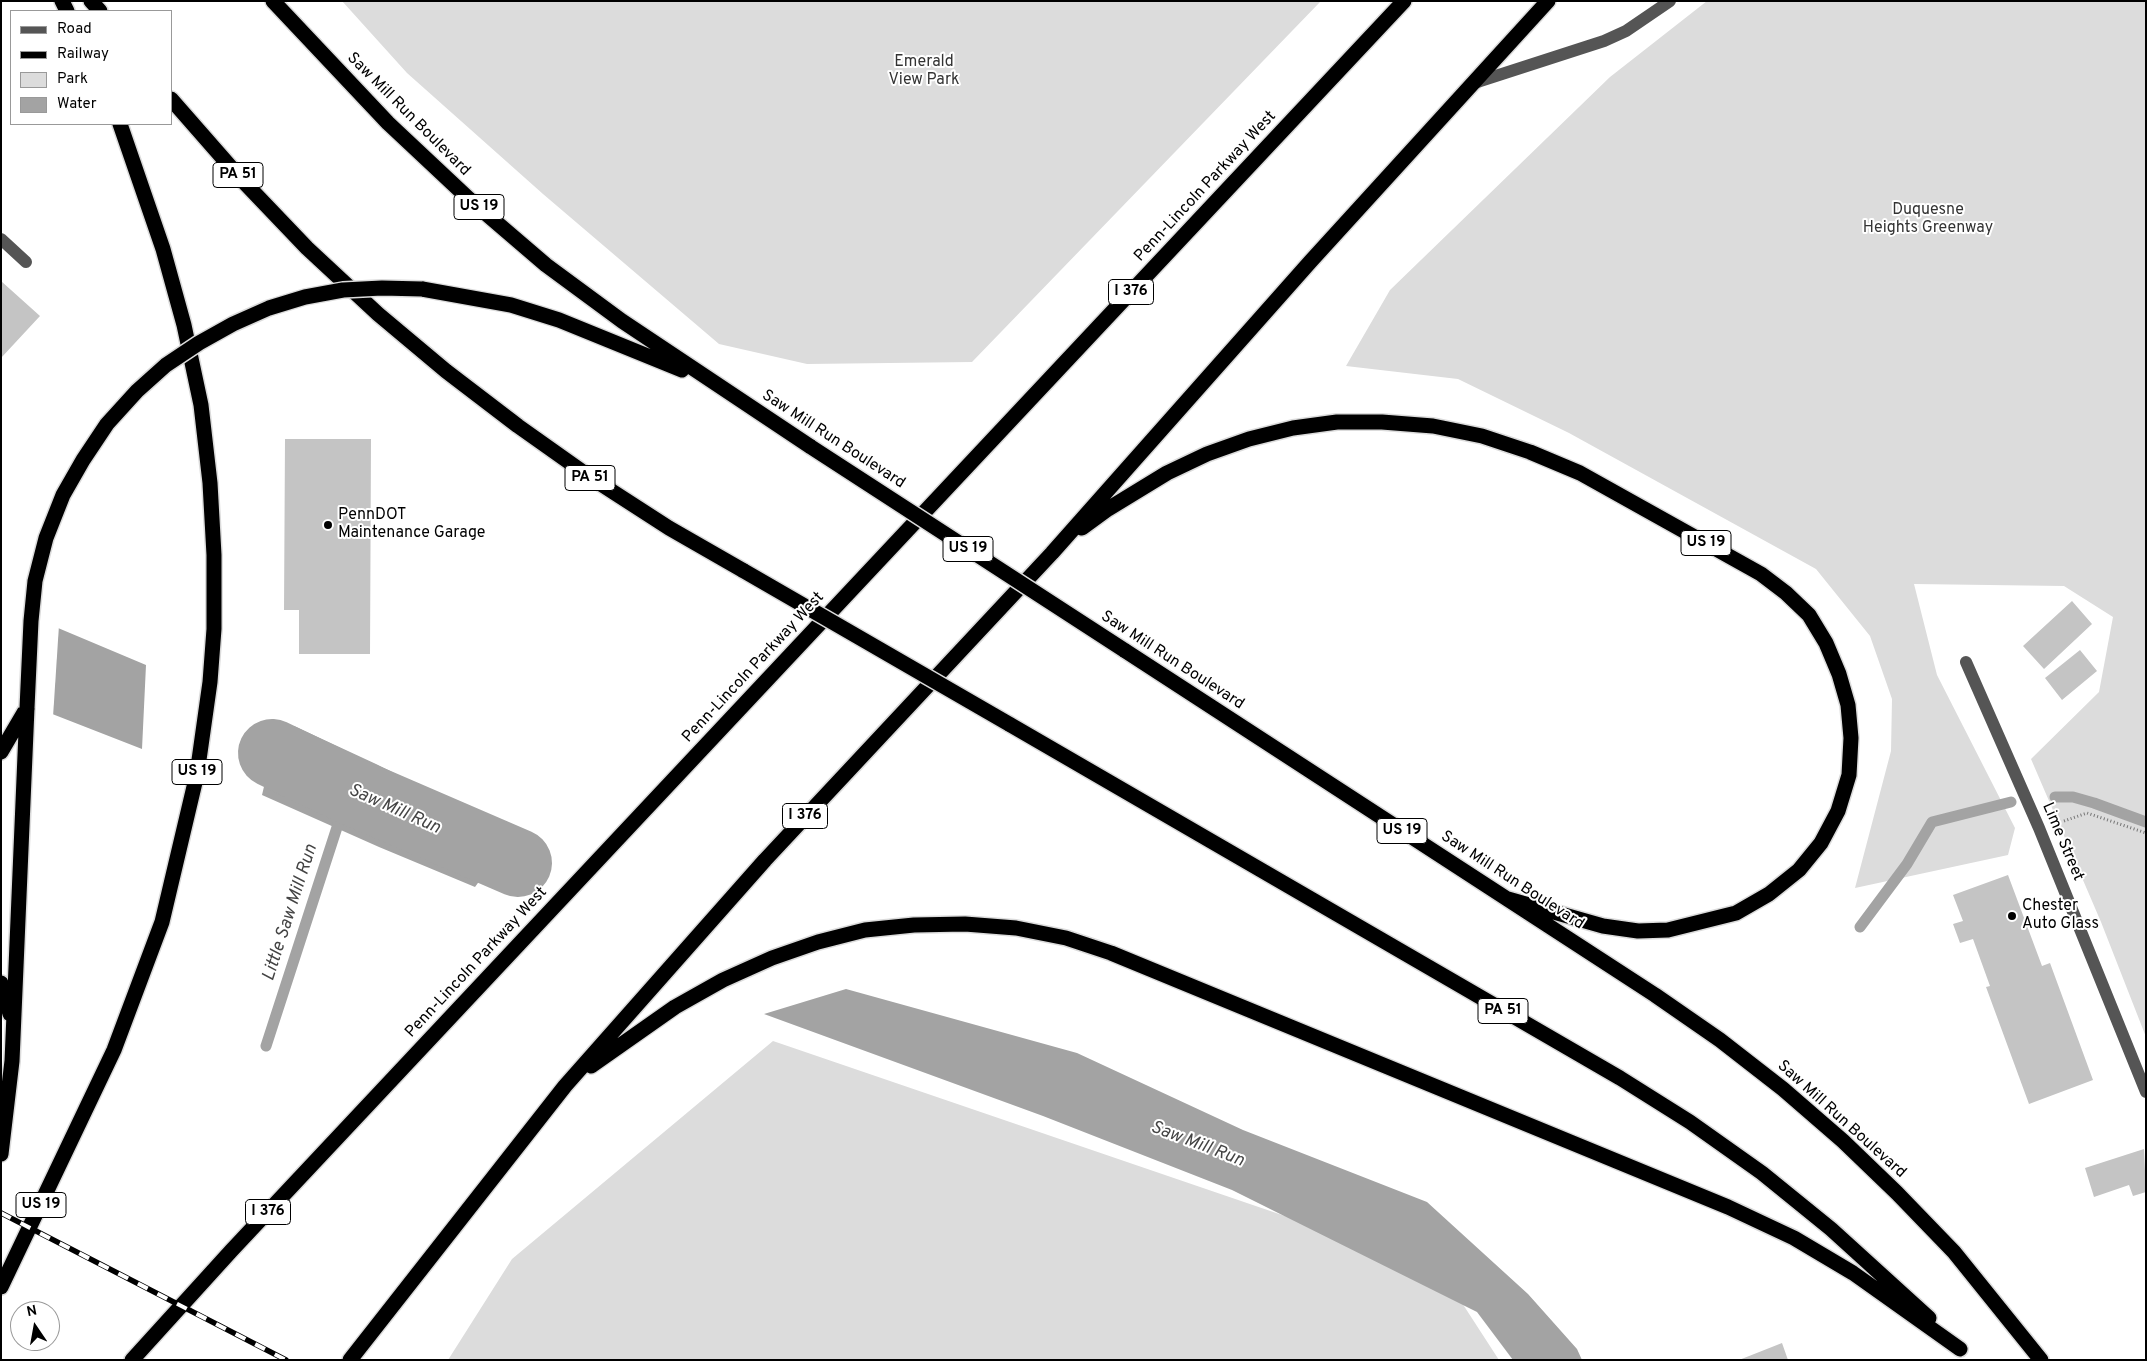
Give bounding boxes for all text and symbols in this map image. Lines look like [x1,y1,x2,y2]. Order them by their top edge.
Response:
legend [10,10,172,125]
text: Road [57,20,92,39]
text: Railway [57,45,109,64]
street label: Saw Mill Run Boulevard [342,49,474,181]
park label: Emerald View Park [888,53,960,91]
text: Park [57,70,88,89]
text: Water [57,95,96,114]
street label: Penn-Lincoln Parkway West [1131,108,1281,266]
road number: PA 51 [213,162,263,188]
road number: US 19 [454,194,504,220]
park label: Duquesne Heights Greenway [1863,201,1993,239]
road number: I 376 [1108,280,1154,304]
street label: Saw Mill Run Boulevard [758,387,908,493]
road number: PA 51 [565,466,615,490]
place label: PennDOT Maintenance Garage [338,506,485,544]
marker: PennDOT Maintenance Garage [322,519,334,531]
road number: US 19 [1681,530,1731,556]
road number: US 19 [943,536,993,562]
street label: Penn-Lincoln Parkway West [679,589,829,747]
street label: Saw Mill Run Boulevard [1097,608,1247,714]
road number: US 19 [172,760,222,784]
water label: Saw Mill Run [345,780,443,840]
street label: Lime Street [2037,800,2087,884]
road number: I 376 [782,804,828,828]
road number: US 19 [1377,818,1427,844]
street label: Saw Mill Run Boulevard [1437,828,1587,934]
water label: Little Saw Mill Run [259,842,323,984]
street label: Penn-Lincoln Parkway West [402,884,552,1042]
place label: Chester Auto Glass [2022,897,2099,935]
marker: Chester Auto Glass [2006,910,2018,922]
road number: PA 51 [1478,998,1528,1024]
street label: Saw Mill Run Boulevard [1773,1057,1909,1183]
water label: Saw Mill Run [1147,1117,1247,1173]
road number: US 19 [16,1192,66,1218]
road number: I 376 [246,1200,290,1224]
north arrow [10,1301,60,1351]
text: N [25,1302,39,1321]

